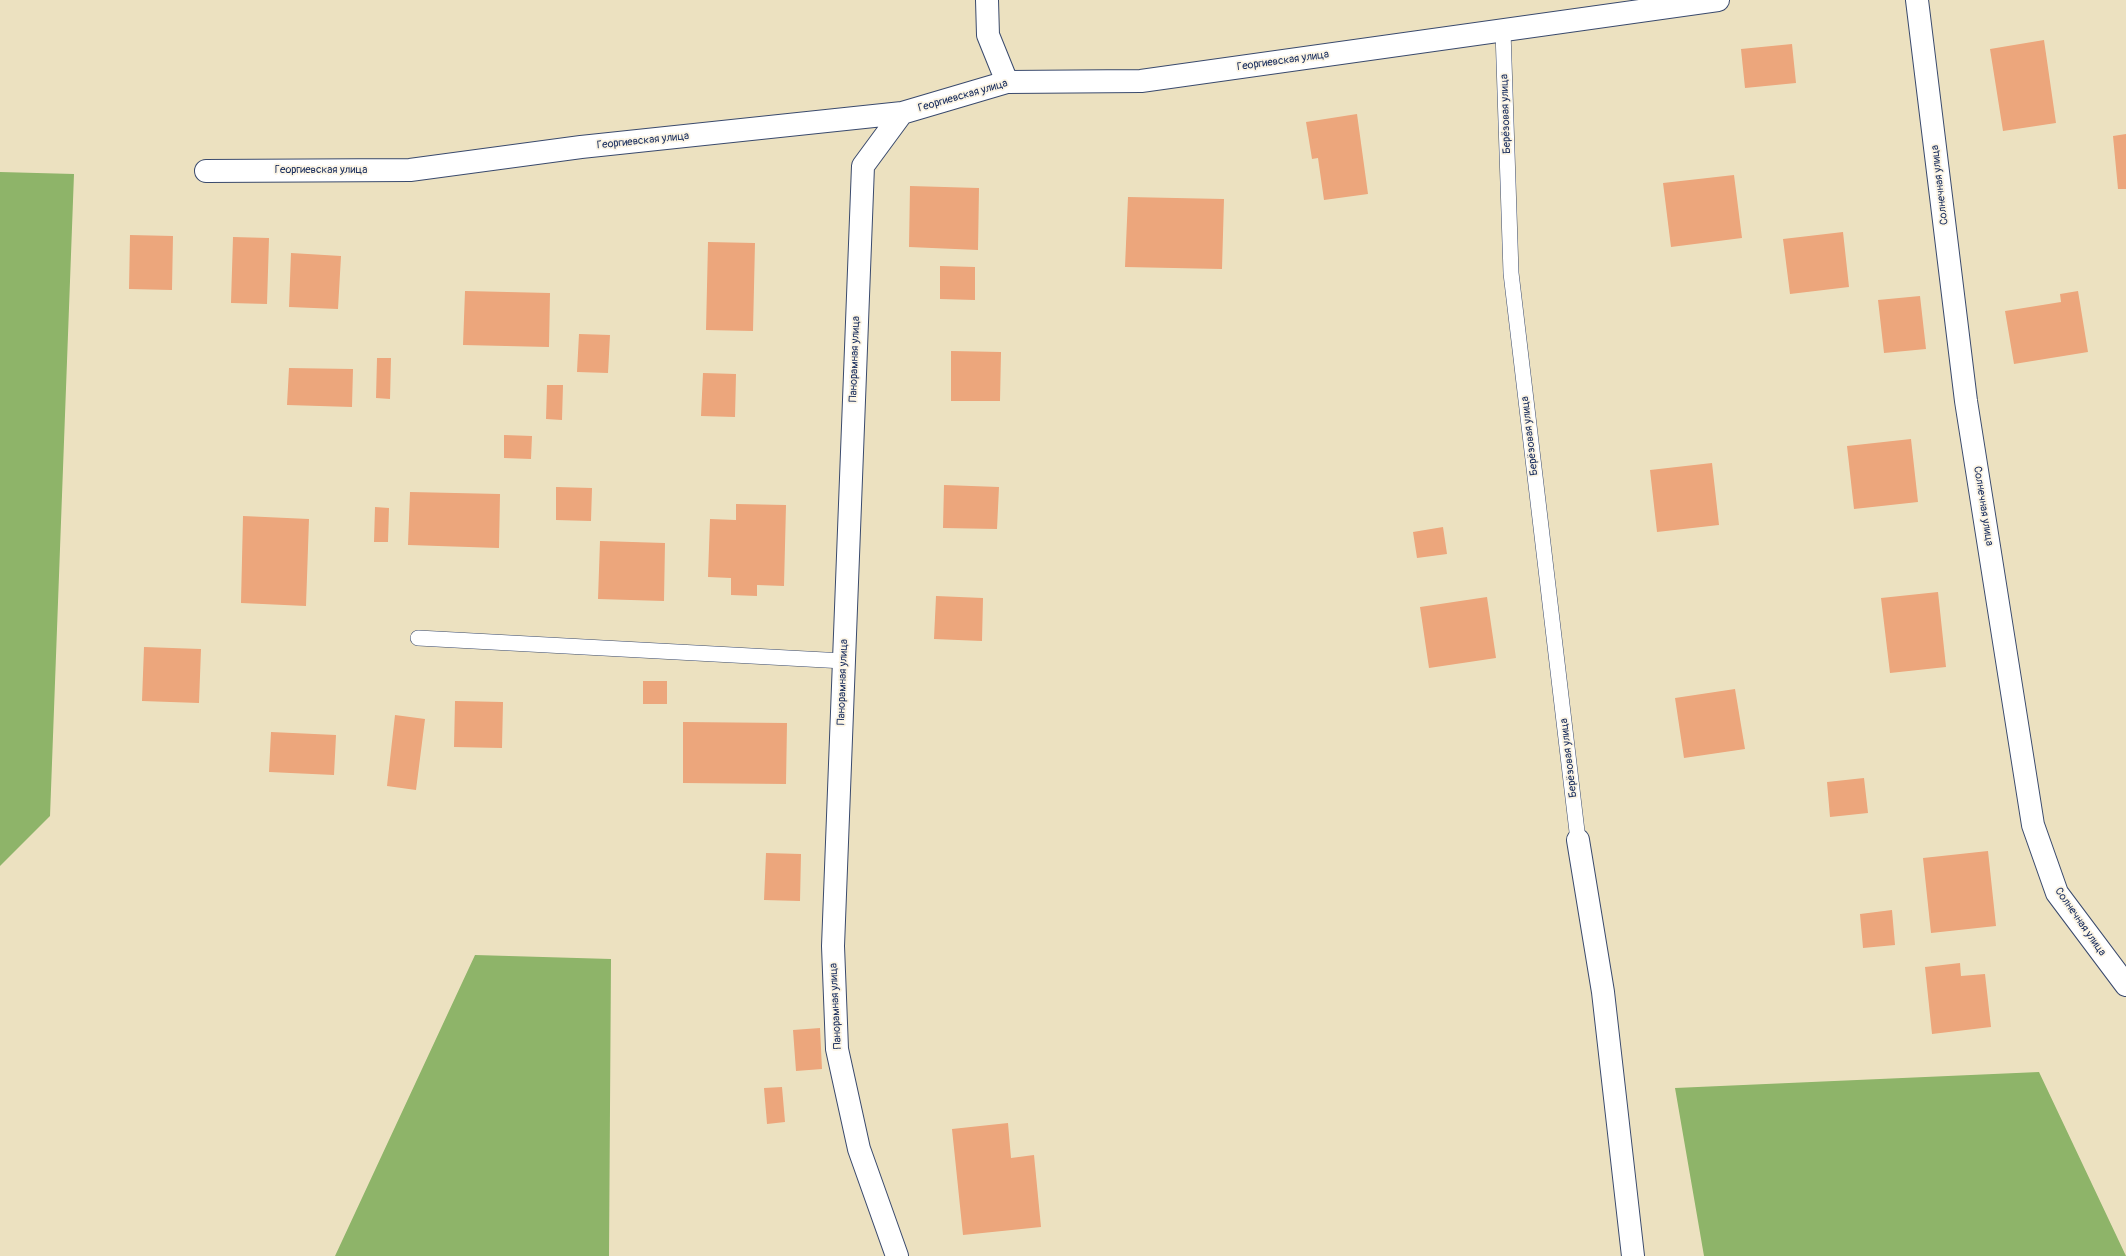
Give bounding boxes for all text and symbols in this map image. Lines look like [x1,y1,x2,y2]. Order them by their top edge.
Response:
street label: Георгиевская улица [1236,48,1330,74]
street label: Берёзовая улица [1498,74,1514,154]
street label: Георгиевская улица [917,77,1009,115]
street label: Георгиевская улица [596,130,690,152]
street label: Солнечная улица [1929,144,1951,226]
street label: Георгиевская улица [275,163,367,177]
street label: Панорамная улица [847,316,863,402]
street label: Берёзовая улица [1519,396,1541,476]
street label: Солнечная улица [1970,465,1996,547]
street label: Панорамная улица [835,639,851,725]
street label: Берёзовая улица [1558,718,1580,798]
street label: Солнечная улица [2052,885,2108,959]
street label: Панорамная улица [827,963,845,1049]

